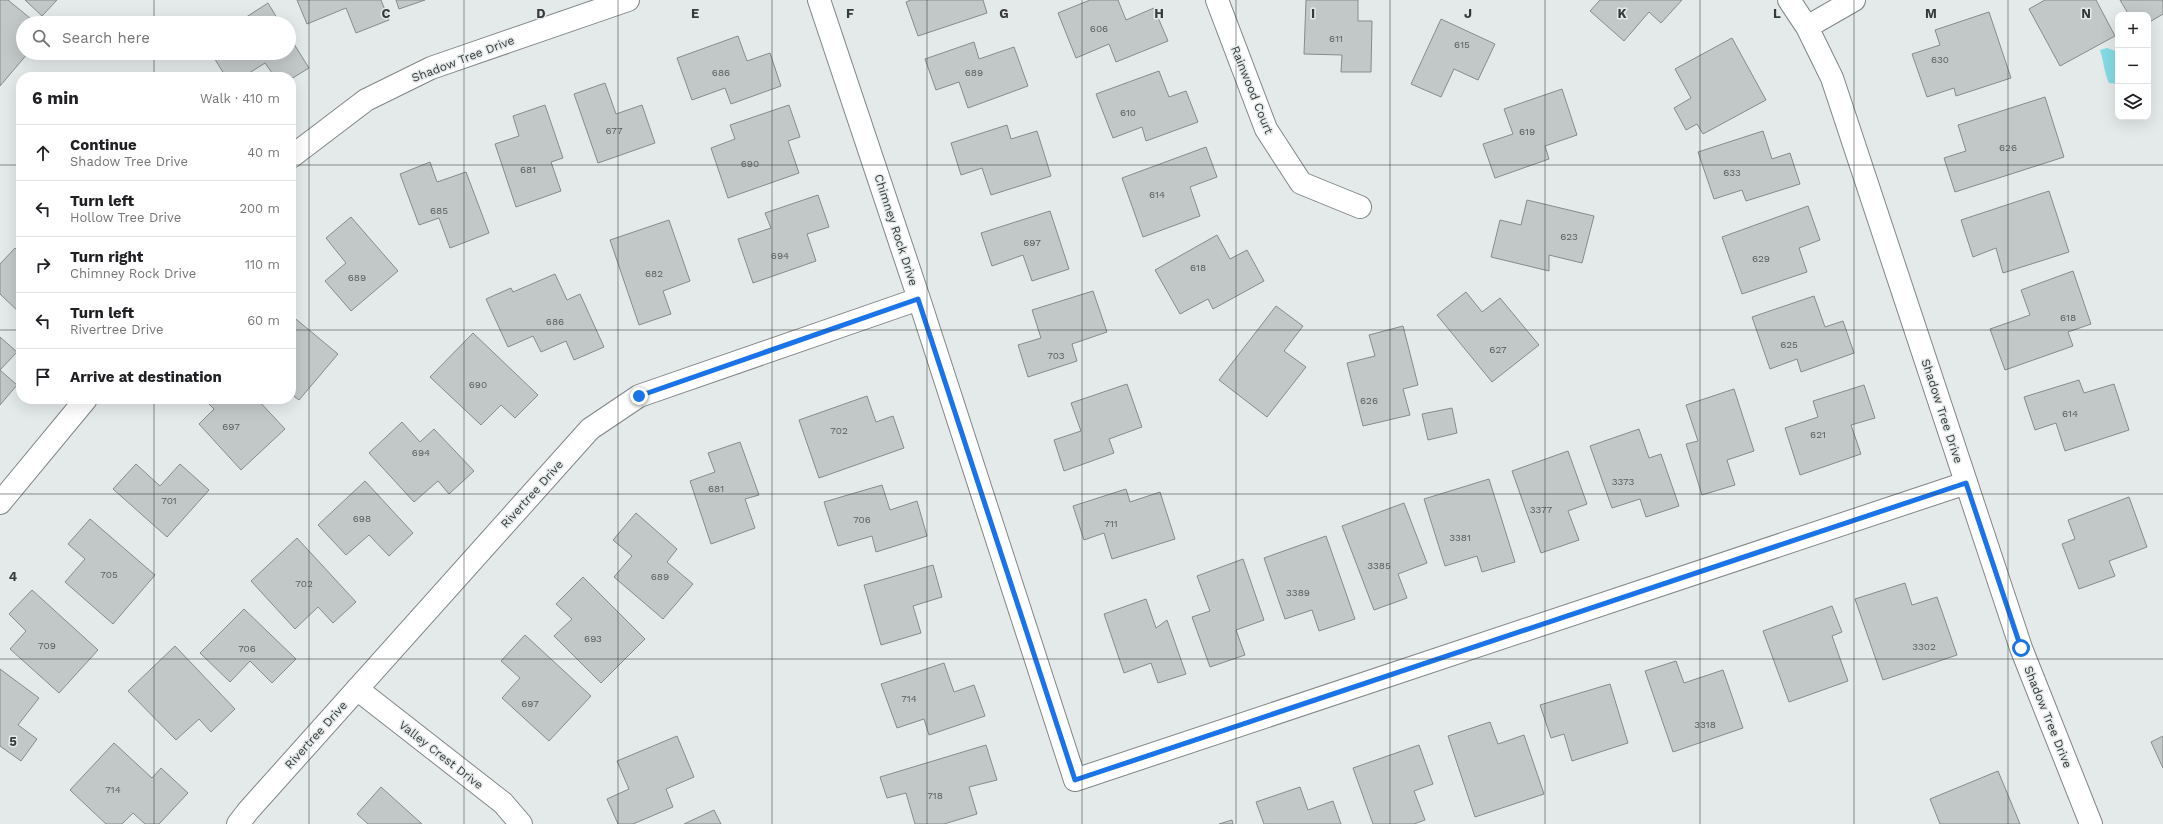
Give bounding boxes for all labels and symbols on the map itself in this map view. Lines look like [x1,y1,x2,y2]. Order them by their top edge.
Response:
text: C [382,6,391,21]
text: D [536,6,546,21]
text: E [691,6,699,21]
text: F [846,6,854,21]
text: G [999,6,1009,21]
text: H [1154,6,1164,21]
text: I [1311,6,1315,21]
text: J [1464,6,1472,21]
text: K [1617,6,1627,21]
text: L [1773,6,1781,21]
text: M [1925,6,1937,21]
text: N [2081,6,2091,21]
house number: 606 [1090,23,1108,34]
street label: Shadow Tree Drive [410,33,516,85]
house number: 611 [1329,33,1343,44]
house number: 615 [1454,39,1470,50]
street label: Rainwood Court [1228,44,1276,136]
house number: 630 [1931,54,1949,65]
house number: 686 [712,67,730,78]
house number: 689 [965,67,983,78]
house number: 610 [1120,107,1136,118]
house number: 677 [605,125,623,136]
house number: 619 [1519,126,1535,137]
house number: 626 [1999,142,2017,153]
house number: 690 [741,158,759,169]
house number: 681 [520,164,536,175]
house number: 633 [1723,167,1741,178]
street label: Chimney Rock Drive [871,172,921,288]
house number: 614 [1149,189,1165,200]
house number: 685 [430,205,448,216]
house number: 623 [1560,231,1578,242]
house number: 697 [1023,237,1041,248]
house number: 694 [771,250,789,261]
house number: 629 [1752,253,1770,264]
house number: 618 [1190,262,1206,273]
house number: 682 [645,268,663,279]
house number: 689 [348,272,366,283]
house number: 618 [2060,312,2076,323]
house number: 686 [546,316,564,327]
house number: 625 [1780,339,1798,350]
house number: 627 [1489,344,1507,355]
house number: 703 [1047,350,1065,361]
street label: Shadow Tree Drive [1919,357,1966,465]
house number: 690 [469,379,487,390]
route end [630,387,648,405]
house number: 626 [1360,395,1378,406]
house number: 614 [2062,408,2078,419]
house number: 697 [222,421,240,432]
house number: 702 [830,425,848,436]
house number: 621 [1810,429,1826,440]
house number: 694 [412,447,430,458]
street label: Rivertree Drive [498,457,566,531]
house number: 3373 [1612,476,1635,487]
house number: 681 [708,483,724,494]
house number: 701 [161,495,177,506]
house number: 3377 [1530,504,1553,515]
house number: 698 [353,513,371,524]
house number: 706 [853,514,871,525]
house number: 711 [1104,518,1118,529]
house number: 3381 [1449,532,1471,543]
house number: 3385 [1367,560,1391,571]
text: 4 [9,569,18,584]
house number: 705 [100,569,118,580]
house number: 689 [651,571,669,582]
house number: 702 [295,578,313,589]
house number: 3389 [1286,587,1310,598]
house number: 693 [584,633,602,644]
route start [2012,639,2030,657]
house number: 709 [38,640,56,651]
house number: 3302 [1912,641,1936,652]
house number: 706 [238,643,256,654]
street label: Shadow Tree Drive [2021,664,2075,770]
house number: 714 [901,693,917,704]
street label: Rivertree Drive [282,698,350,772]
house number: 697 [521,698,539,709]
street label: Valley Crest Drive [396,718,486,792]
house number: 3318 [1694,719,1716,730]
text: 5 [9,734,17,749]
house number: 714 [105,784,121,795]
house number: 718 [927,790,943,801]

